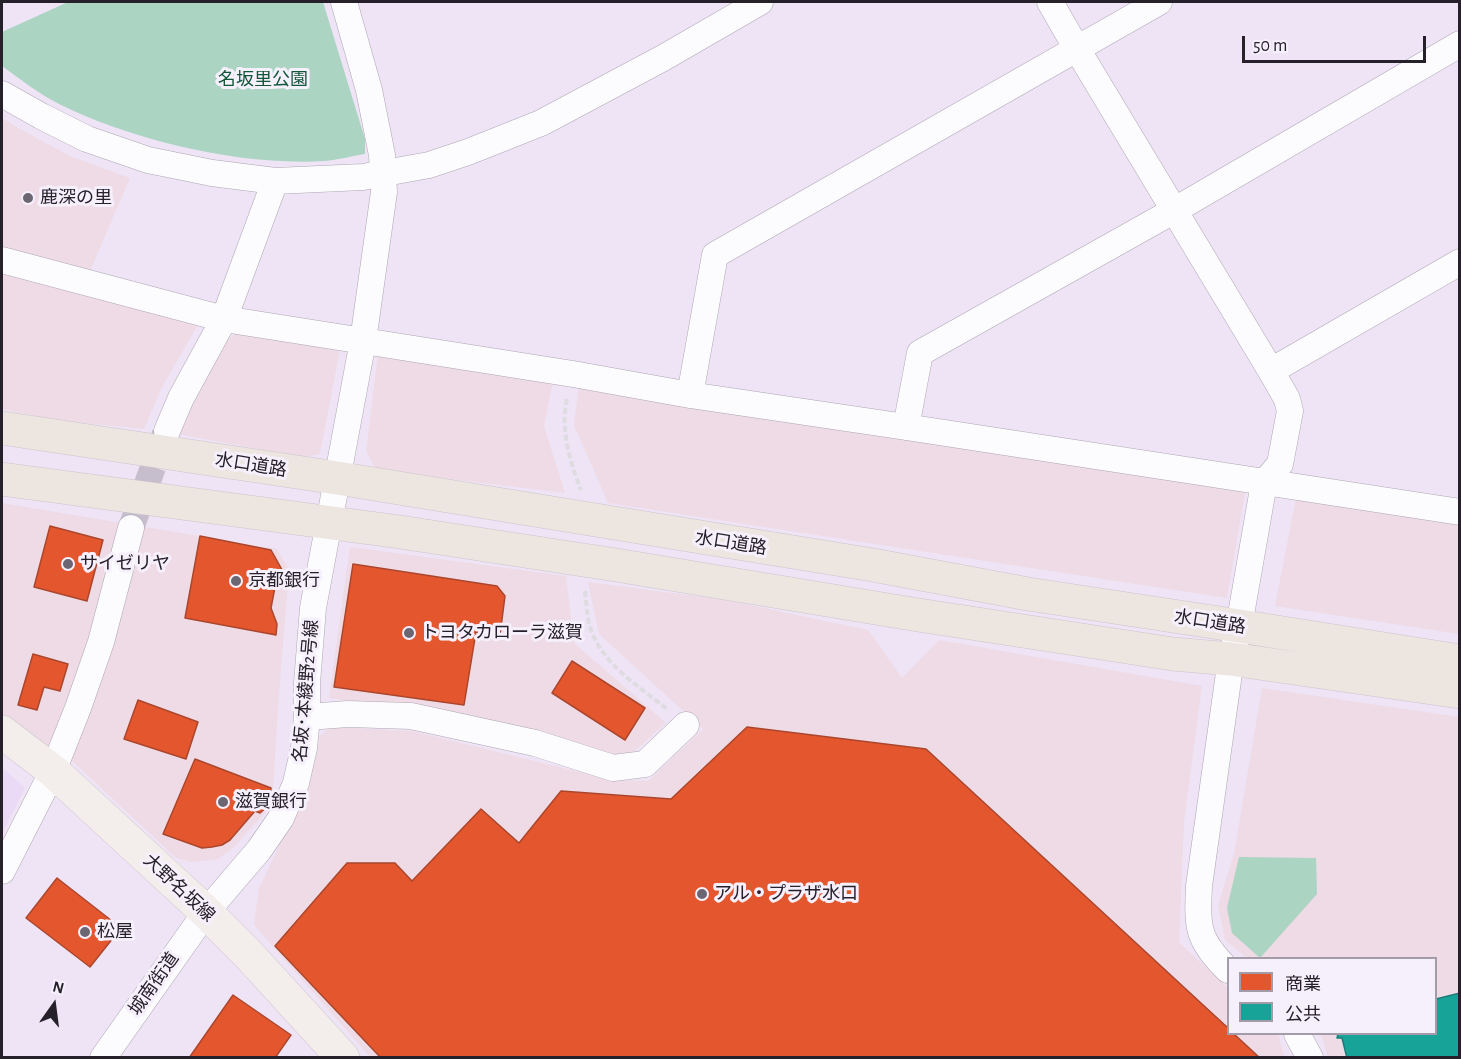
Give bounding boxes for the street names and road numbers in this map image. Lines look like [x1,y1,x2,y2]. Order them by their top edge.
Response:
street label: 水口道路 [214,449,288,481]
street label: 水口道路 [694,527,768,559]
street label: 水口道路 [1173,606,1247,638]
street label: 名坂･本綾野2号線 [289,619,323,763]
street label: 大野名坂線 [139,849,219,927]
street label: 城南街道 [125,948,183,1020]

